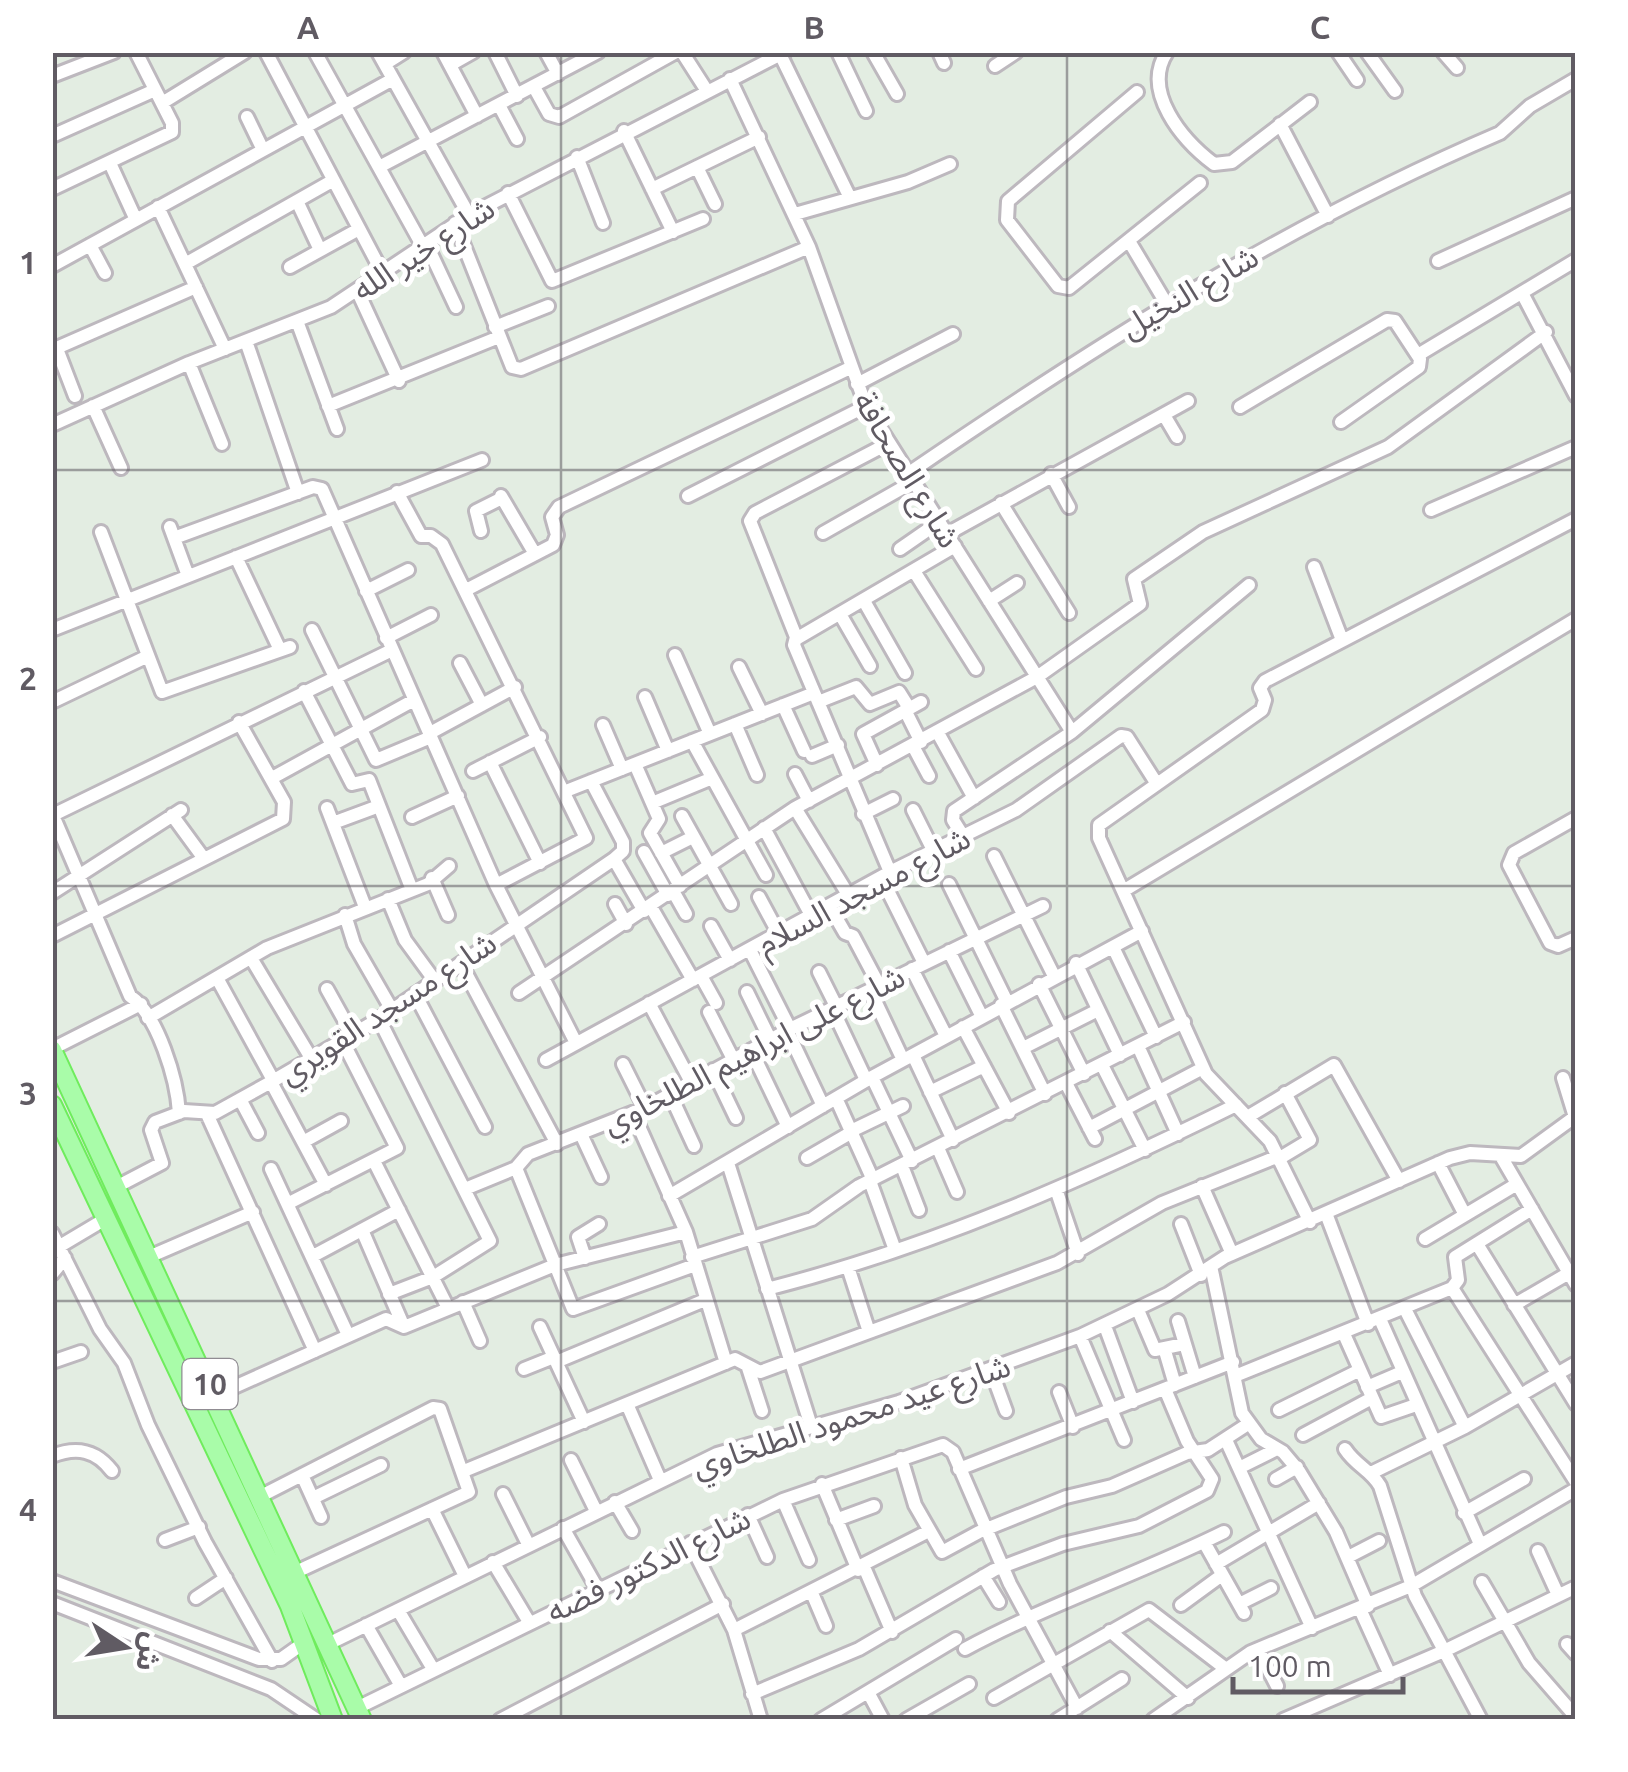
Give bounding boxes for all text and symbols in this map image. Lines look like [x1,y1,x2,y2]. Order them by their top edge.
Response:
text: A [297,9,320,45]
text: B [803,9,825,45]
text: C [1310,9,1330,45]
street label: شارع خير الله [345,189,504,313]
street label: شارع النخيل [1114,237,1267,351]
text: 1 [19,244,37,280]
street label: شارع الصحافة [841,384,969,557]
text: 2 [19,660,37,696]
street label: شارع مسجد السلام [750,819,979,968]
street label: شارع مسجد القويري [272,923,506,1097]
street label: شارع على ابراهيم الطلخاوي [596,957,913,1148]
text: 3 [19,1075,37,1111]
street label: شارع عيد محمود الطلخاوي [688,1347,1017,1490]
road number: 10 [182,1359,238,1409]
text: 4 [19,1491,37,1527]
street label: شارع الدكتور فضه [540,1499,759,1635]
north arrow [75,1597,175,1697]
text: ش [130,1630,169,1674]
scale bar [1233,1632,1403,1694]
text: 100 m [1248,1649,1332,1683]

